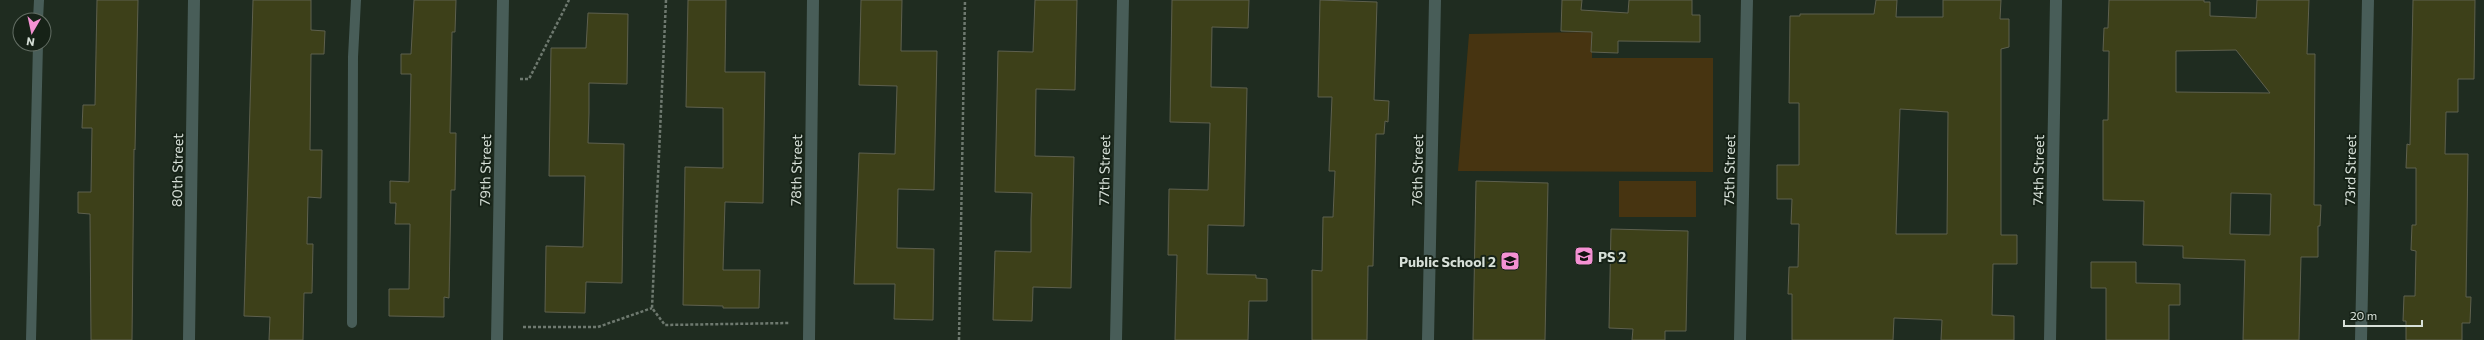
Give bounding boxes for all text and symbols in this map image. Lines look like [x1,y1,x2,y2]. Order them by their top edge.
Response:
north arrow [12,12,52,52]
text: N [25,35,35,49]
street label: 80th Street [168,133,186,207]
street label: 79th Street [476,134,494,206]
street label: 78th Street [787,134,805,206]
street label: 77th Street [1095,134,1113,206]
street label: 76th Street [1408,134,1426,206]
street label: 75th Street [1720,134,1738,206]
street label: 74th Street [2029,134,2047,206]
street label: 73rd Street [2341,134,2359,206]
school or university icon: PS 2 [1573,245,1595,267]
place label: PS 2 [1598,248,1626,265]
school or university icon: Public School 2 [1499,250,1521,272]
place label: Public School 2 [1399,253,1496,270]
scale bar [2344,302,2422,328]
text: 20 m [2350,308,2377,322]

